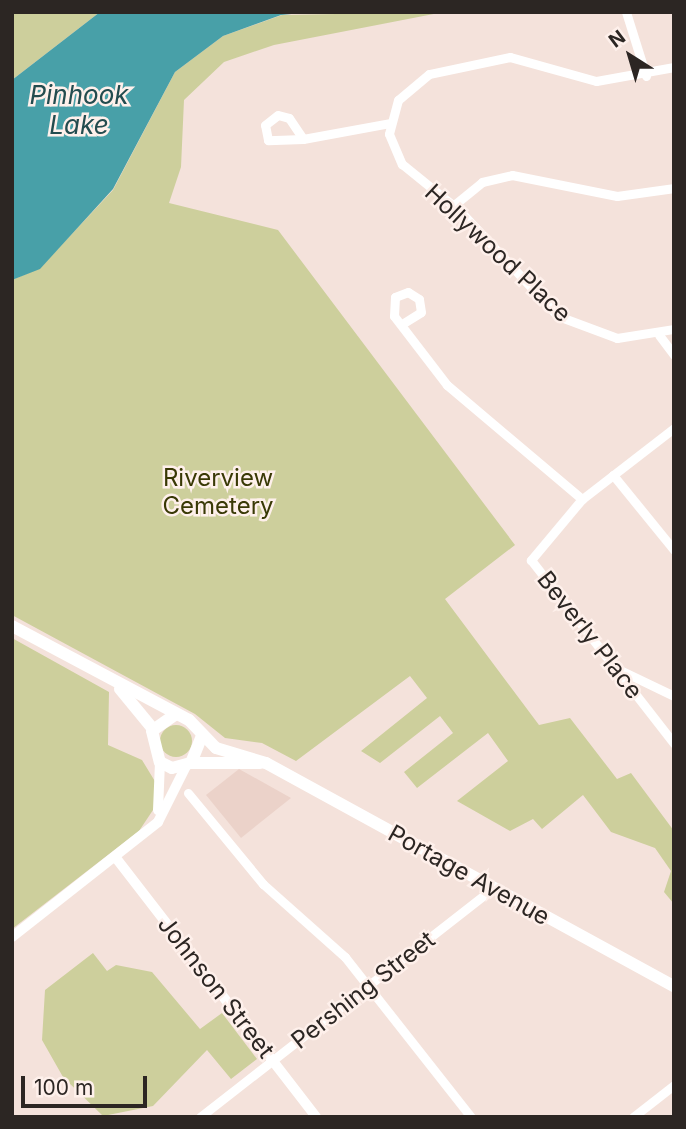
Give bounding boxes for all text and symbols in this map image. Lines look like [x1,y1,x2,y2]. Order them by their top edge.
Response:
north arrow [595,21,665,91]
text: N [604,25,630,52]
water label: Pinhook Lake [29,79,129,140]
street label: Hollywood Place [419,178,577,328]
park label: Riverview Cemetery [162,464,274,520]
street label: Beverly Place [531,565,649,705]
street label: Portage Avenue [383,819,555,931]
street label: Johnson Street [152,910,280,1064]
street label: Pershing Street [285,925,441,1055]
scale bar [24,1062,150,1106]
text: 100 m [34,1075,93,1100]

